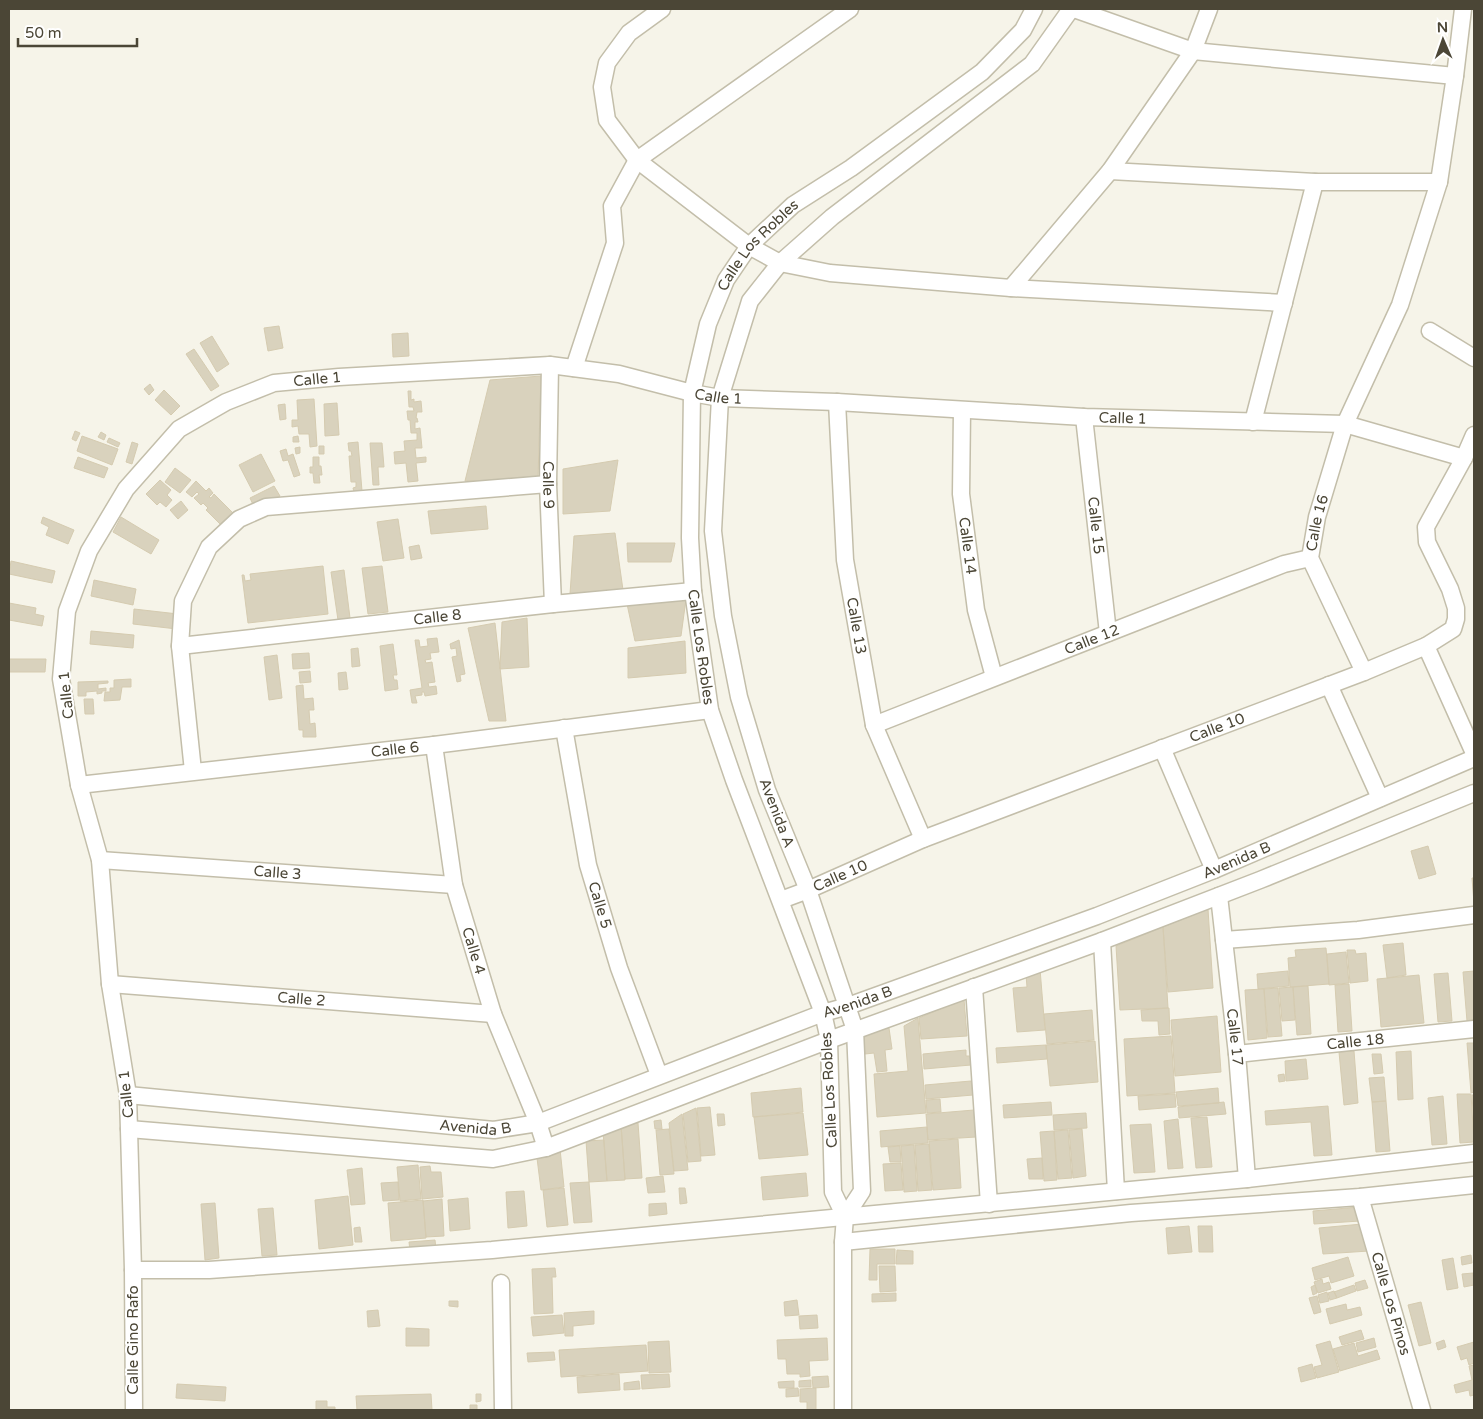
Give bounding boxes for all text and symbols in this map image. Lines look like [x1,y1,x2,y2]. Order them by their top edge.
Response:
scale bar [18,15,136,47]
north arrow [1418,15,1468,65]
text: N [1437,19,1448,36]
text: 50 m [25,24,62,42]
street label: Calle Los Robles [714,195,802,293]
street label: Calle 1 [292,368,342,390]
street label: Calle 1 [693,385,743,408]
street label: Calle 1 [1098,408,1147,428]
street label: Calle 9 [539,461,558,509]
street label: Calle 16 [1302,492,1332,553]
street label: Calle 15 [1084,496,1108,555]
street label: Calle 14 [955,516,980,575]
street label: Calle Los Robles [684,588,718,706]
street label: Calle 13 [843,596,870,656]
street label: Calle 8 [412,605,462,629]
street label: Calle 12 [1062,621,1122,658]
street label: Calle 1 [55,670,77,720]
street label: Calle 10 [1187,709,1247,746]
street label: Calle 6 [370,738,420,761]
street label: Avenida A [756,776,798,850]
street label: Avenida B [1200,838,1273,882]
street label: Calle 10 [810,856,870,896]
street label: Calle 3 [253,862,302,883]
street label: Calle 5 [585,879,616,931]
street label: Calle 4 [458,925,489,976]
street label: Avenida B [821,982,895,1022]
street label: Calle 2 [277,988,326,1010]
street label: Calle 17 [1223,1007,1247,1066]
street label: Calle 18 [1326,1030,1385,1053]
street label: Calle Los Robles [817,1031,841,1149]
street label: Calle 1 [115,1069,137,1119]
street label: Avenida B [439,1116,513,1139]
street label: Calle Los Pinos [1367,1250,1415,1357]
street label: Calle Gino Rafo [124,1285,142,1395]

